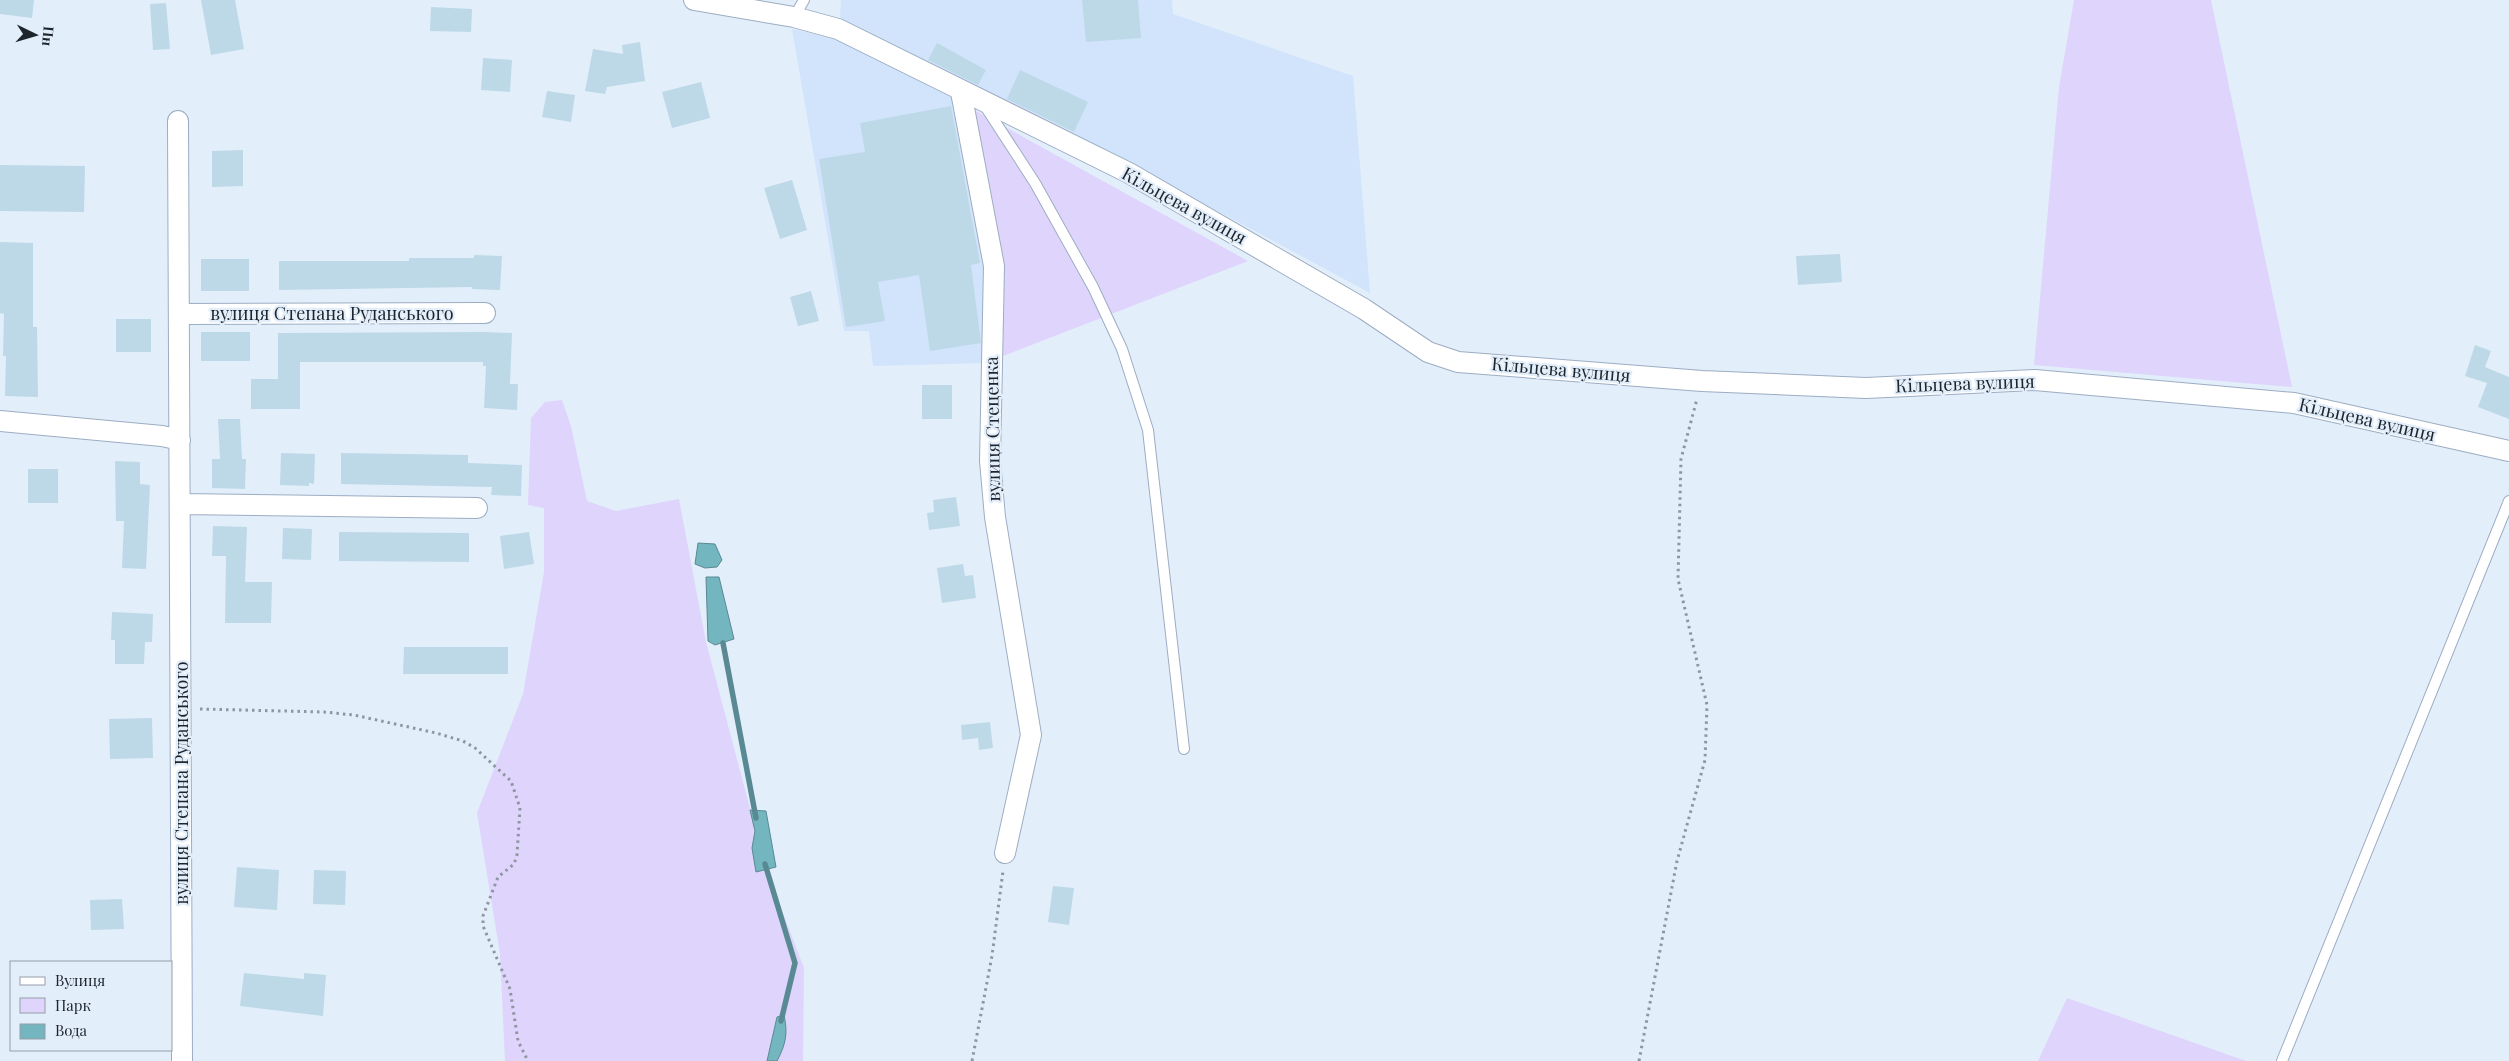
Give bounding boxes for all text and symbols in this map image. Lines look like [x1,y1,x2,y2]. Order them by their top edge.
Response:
north arrow [10,10,60,60]
text: Пн [38,25,59,47]
street label: Кільцева вулиця [1118,161,1252,250]
street label: вулиця Степана Руданського [210,301,454,325]
street label: Кільцева вулиця [1491,351,1632,387]
street label: вулиця Стеценка [979,356,1005,502]
street label: Кільцева вулиця [1895,369,2035,397]
street label: Кільцева вулиця [2297,392,2438,446]
street label: вулиця Степана Руданського [169,661,193,905]
legend [10,961,172,1051]
text: Вулиця [55,970,105,990]
text: Парк [55,995,91,1015]
text: Вода [55,1020,88,1040]

